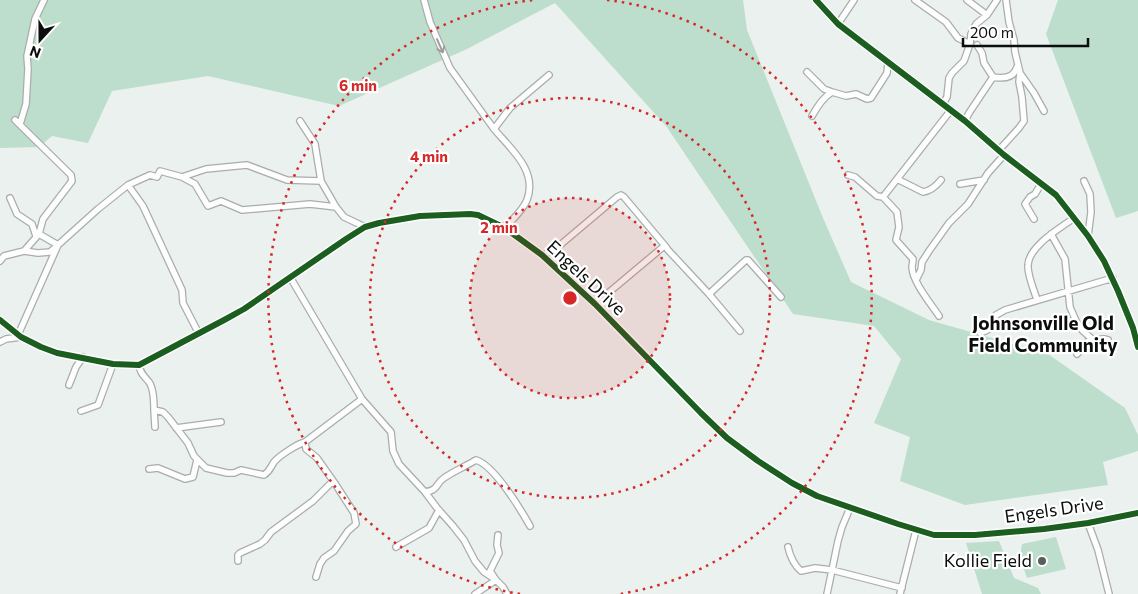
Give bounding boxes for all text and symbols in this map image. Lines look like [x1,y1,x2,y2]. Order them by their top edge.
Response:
north arrow [15,15,65,65]
scale bar [963,15,1088,47]
text: 200 m [970,23,1014,41]
one-way arrow [435,38,445,53]
text: N [27,43,43,62]
text: 6 min [339,76,377,94]
text: 4 min [410,147,448,165]
text: 2 min [480,218,518,236]
street label: Engels Drive [543,235,631,319]
centre of rings [561,289,579,307]
district label: Johnsonville Old Field Community [968,311,1118,356]
street label: Engels Drive [1003,491,1105,527]
place label: Kollie Field [944,549,1032,571]
marker: Kollie Field [1036,555,1048,567]

